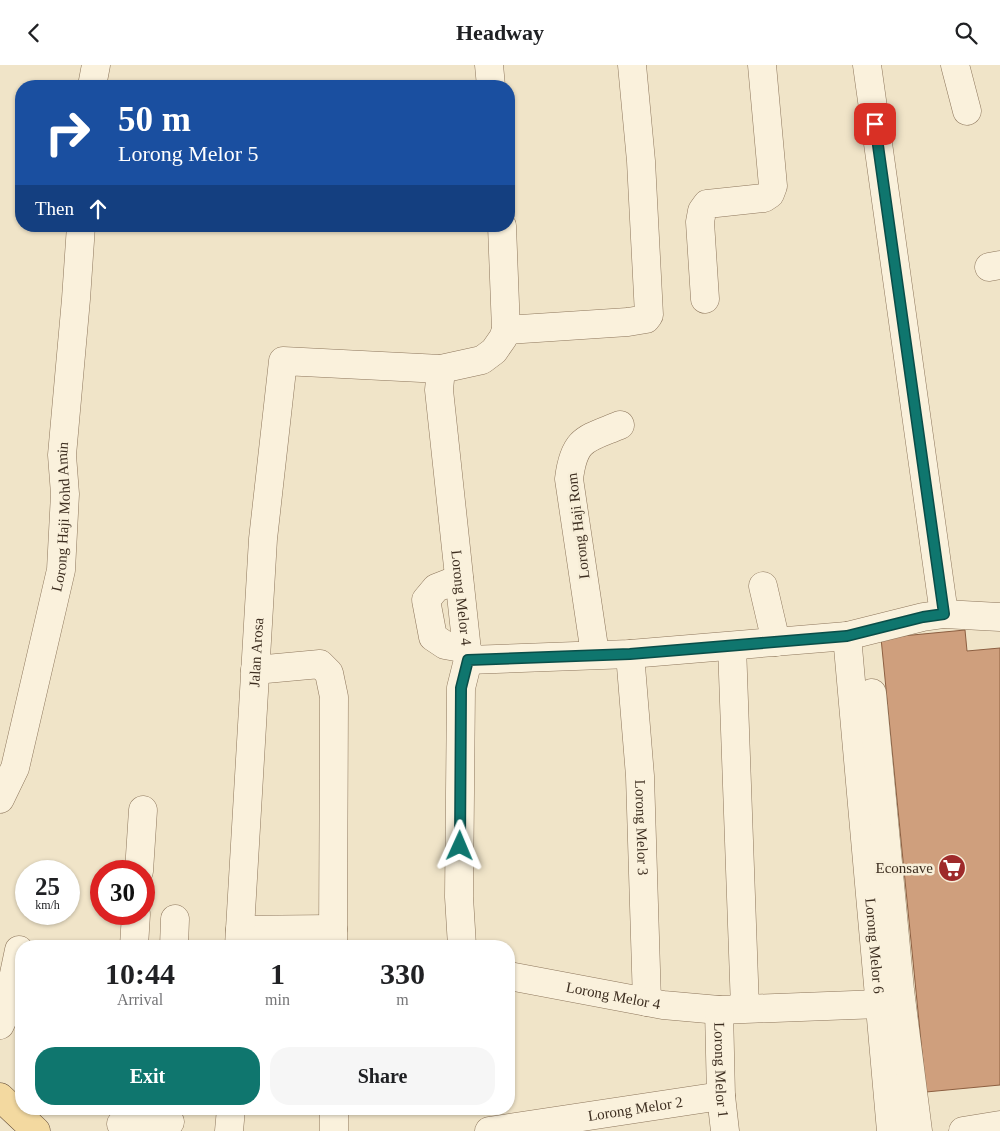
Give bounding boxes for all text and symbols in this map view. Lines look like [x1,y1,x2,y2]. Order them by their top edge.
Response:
icon: back [20,19,48,47]
icon: search [952,19,980,47]
text: Headway [456,20,544,45]
icon: right [35,100,100,165]
text: 50 m [118,100,191,139]
pin [854,103,896,145]
icon: arrive [861,110,889,138]
text: Lorong Melor 5 [118,141,259,166]
icon: ahead [84,195,112,223]
text: Then [35,198,74,219]
street label: Lorong Haji Mohd Amin [48,441,73,593]
street label: Lorong Haji Rom [564,472,592,580]
street label: Lorong Melor 4 [448,549,474,647]
street label: Jalan Arosa [246,617,266,688]
street label: Lorong Melor 3 [632,779,651,876]
position arrow [433,819,485,871]
supermarket icon: Econsave [937,853,967,883]
speed limit sign: 30 [90,860,155,925]
place label: Econsave [876,860,933,876]
text: 25 [35,873,60,900]
street label: Lorong Melor 6 [862,897,887,995]
text: km/h [35,898,60,912]
text: 10:44 [105,957,175,990]
text: 1 [270,957,285,990]
text: 330 [380,957,425,990]
street label: Lorong Melor 4 [565,979,662,1012]
text: Arrival [117,991,163,1008]
text: min [265,991,290,1008]
text: m [396,991,409,1008]
street label: Lorong Melor 1 [711,1022,731,1119]
button: Exit [35,1047,260,1105]
button: Share [270,1047,495,1105]
street label: Lorong Melor 2 [587,1094,684,1124]

